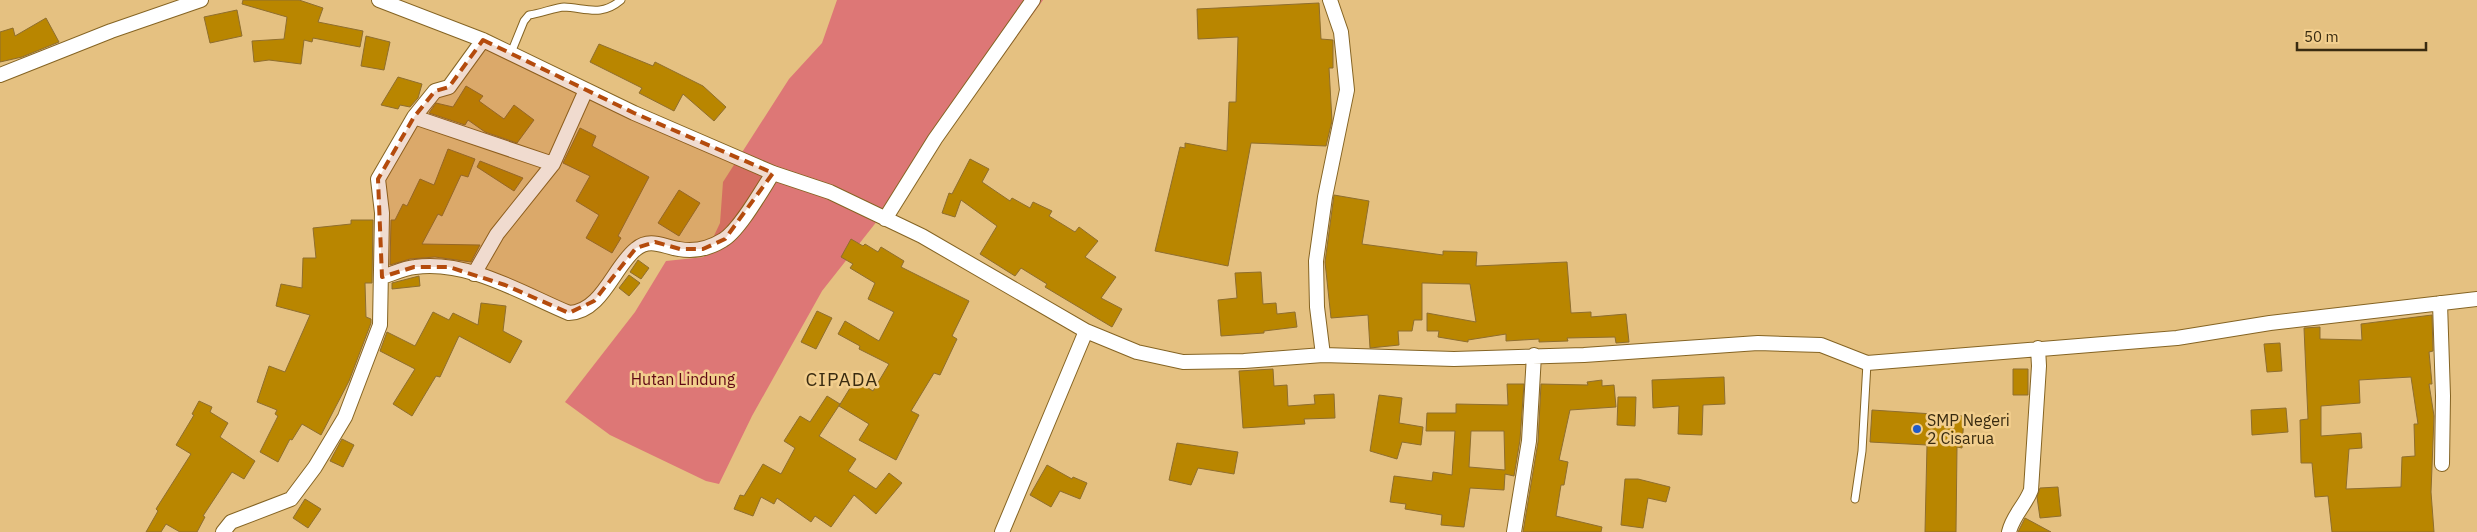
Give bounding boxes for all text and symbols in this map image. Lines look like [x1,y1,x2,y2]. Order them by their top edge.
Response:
scale bar [2297,20,2426,52]
text: 50 m [2304,27,2339,46]
district label: CIPADA [806,367,878,391]
park label: Hutan Lindung [631,369,736,389]
place label: SMP Negeri 2 Cisarua [1927,410,2010,448]
marker: SMP Negeri 2 Cisarua [1911,423,1923,435]

